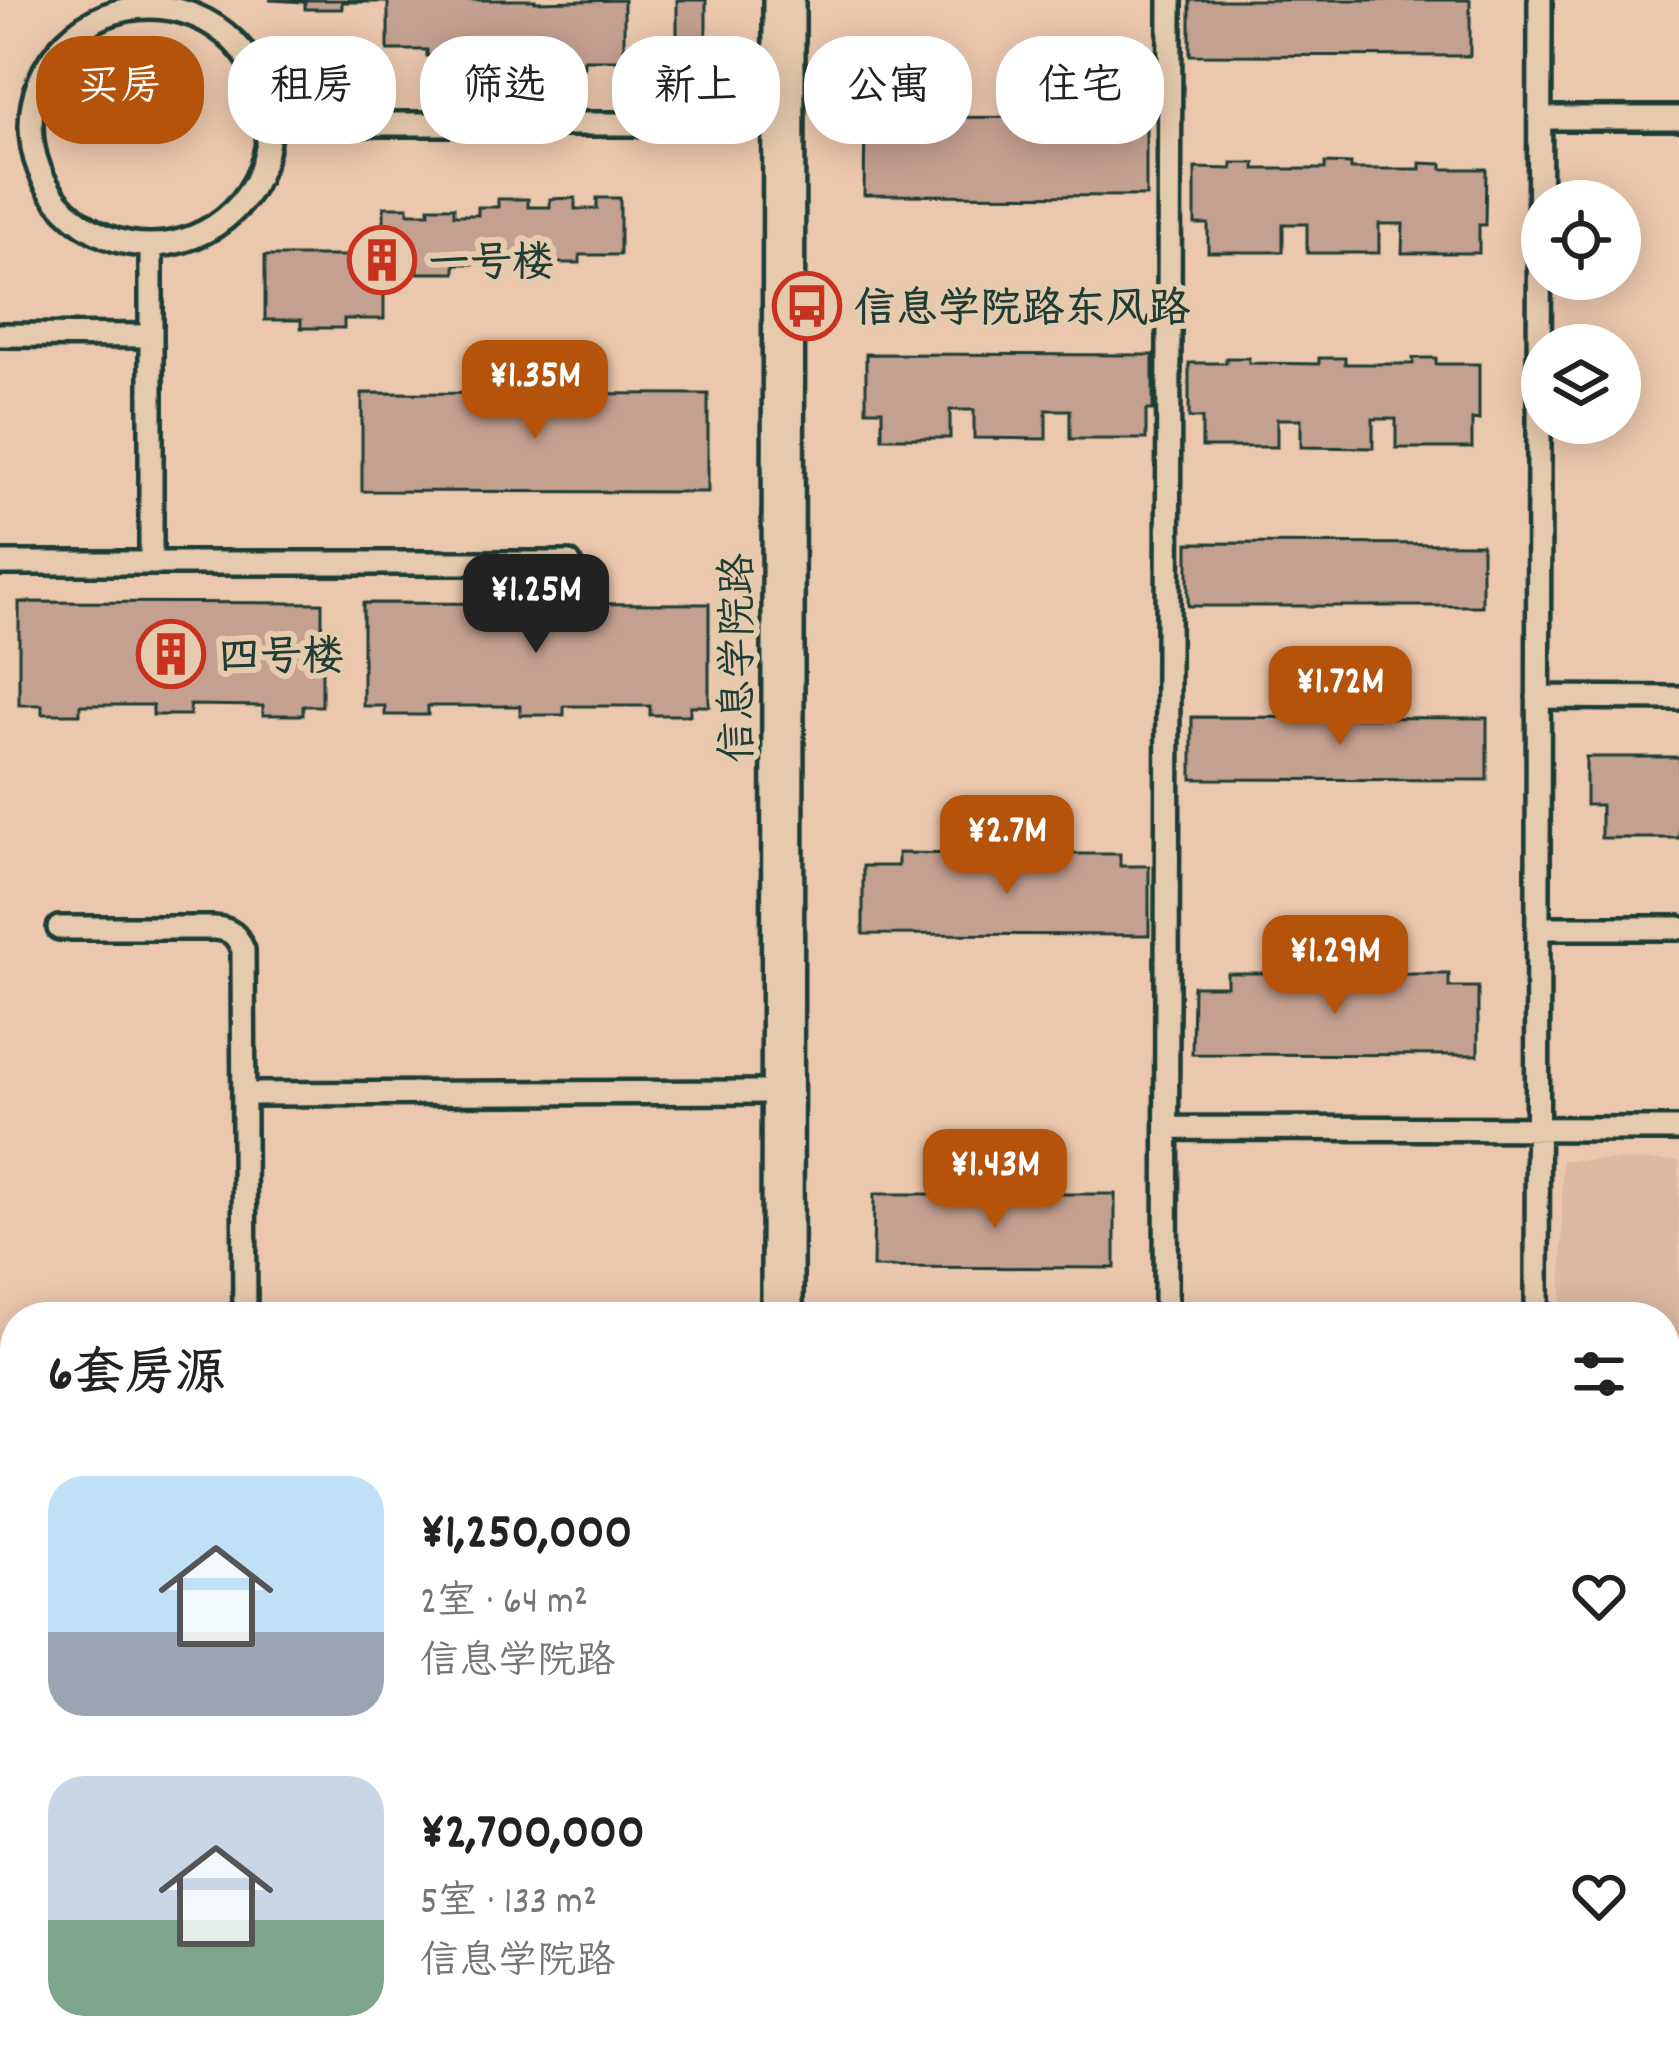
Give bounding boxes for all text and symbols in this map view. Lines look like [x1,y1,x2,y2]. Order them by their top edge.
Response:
chip: 买房 [36,36,204,144]
chip: 租房 [228,36,396,144]
chip: 筛选 [420,36,588,144]
chip: 新上 [612,36,780,144]
chip: 公寓 [804,36,972,144]
chip: 住宅 [996,36,1164,144]
map controls [1521,180,1641,444]
button: locate [1521,180,1641,300]
building icon: 一号楼 [347,225,417,295]
place label: 一号楼 [428,237,554,297]
bus stop icon: 信息学院路东风路 [772,271,842,341]
place label: 信息学院路东风路 [854,283,1191,343]
button: layers [1521,324,1641,444]
pin: ¥1.35M [437,340,633,442]
text: ¥1.35M [489,351,581,406]
street label: 信息学院路 [712,553,772,763]
pin: ¥1.25M [438,554,634,656]
text: ¥1.25M [490,565,582,620]
building icon: 四号楼 [136,619,206,689]
place label: 四号楼 [218,631,344,691]
pin: ¥1.72M [1242,646,1438,748]
text: ¥1.72M [1296,657,1384,712]
pin: ¥2.7M [923,795,1091,897]
text: ¥2.7M [967,806,1047,861]
pin: ¥1.29M [1237,915,1433,1017]
text: ¥1.29M [1289,926,1381,981]
pin: ¥1.43M [897,1129,1093,1231]
text: ¥1.43M [950,1140,1040,1195]
icon: filters [1566,1341,1632,1407]
text: 6套房源 [48,1342,226,1414]
text: ¥1,250,000 [420,1500,632,1572]
icon: home [144,1524,288,1668]
icon: heart [1566,1563,1632,1629]
text: 2室 · 64 m² [420,1577,588,1632]
text: 信息学院路 [420,1637,615,1692]
text: ¥2,700,000 [420,1800,645,1872]
icon: home [144,1824,288,1968]
icon: heart [1566,1863,1632,1929]
text: 5室 · 133 m² [420,1877,597,1932]
text: 信息学院路 [420,1937,615,1992]

